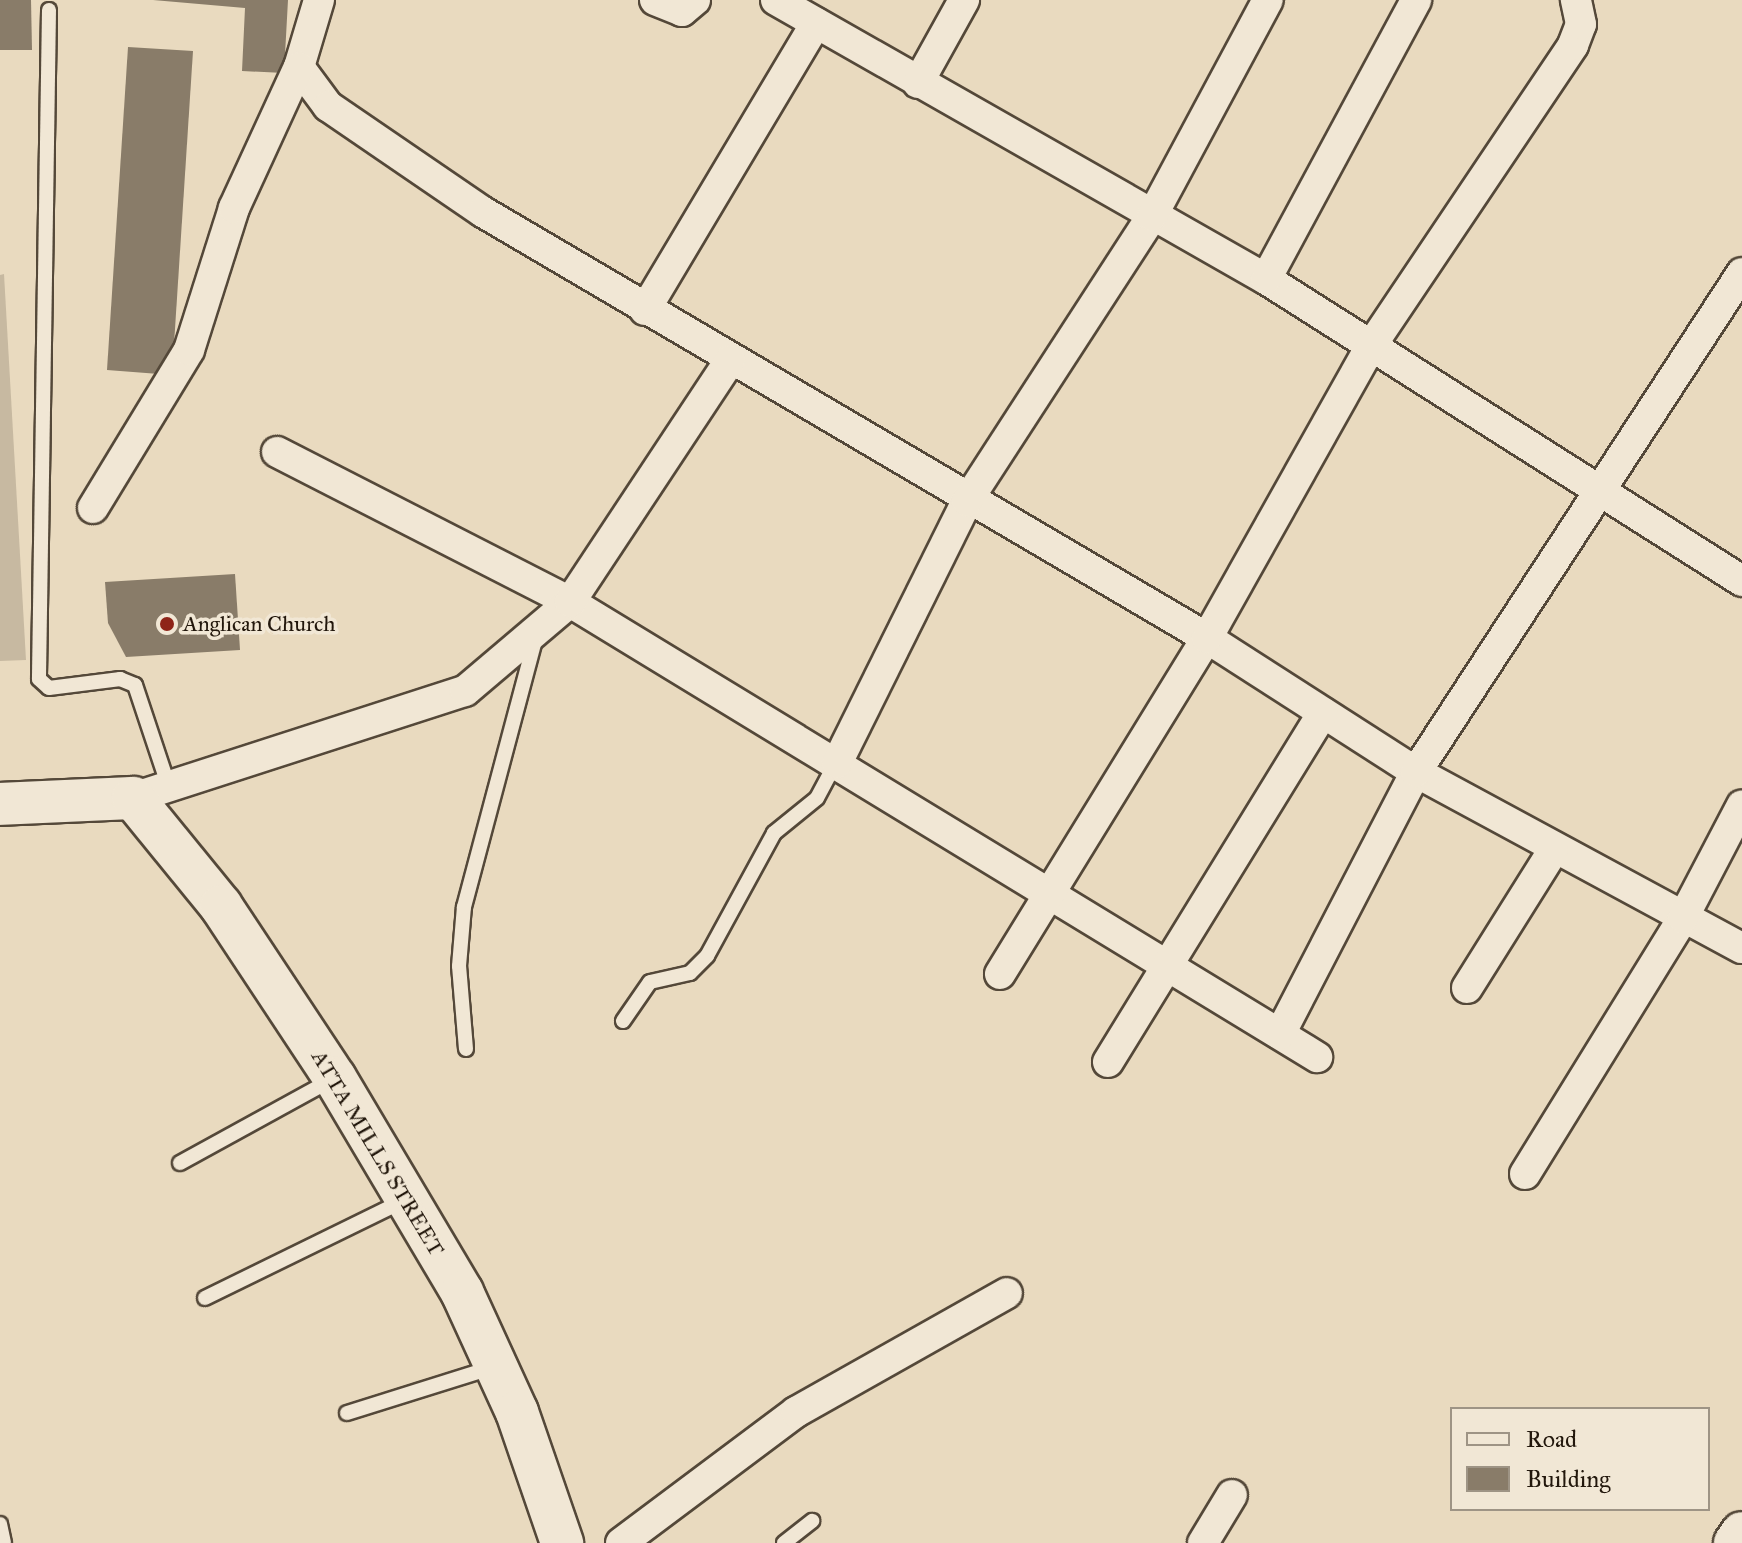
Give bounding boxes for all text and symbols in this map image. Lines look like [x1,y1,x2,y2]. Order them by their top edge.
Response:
place label: Anglican Church [183,611,336,637]
marker: Anglican Church [158,615,176,633]
street label: ATTA MILLS STREET [306,1045,450,1261]
legend [1450,1407,1710,1511]
text: Road [1526,1424,1577,1454]
text: Building [1526,1464,1611,1494]

